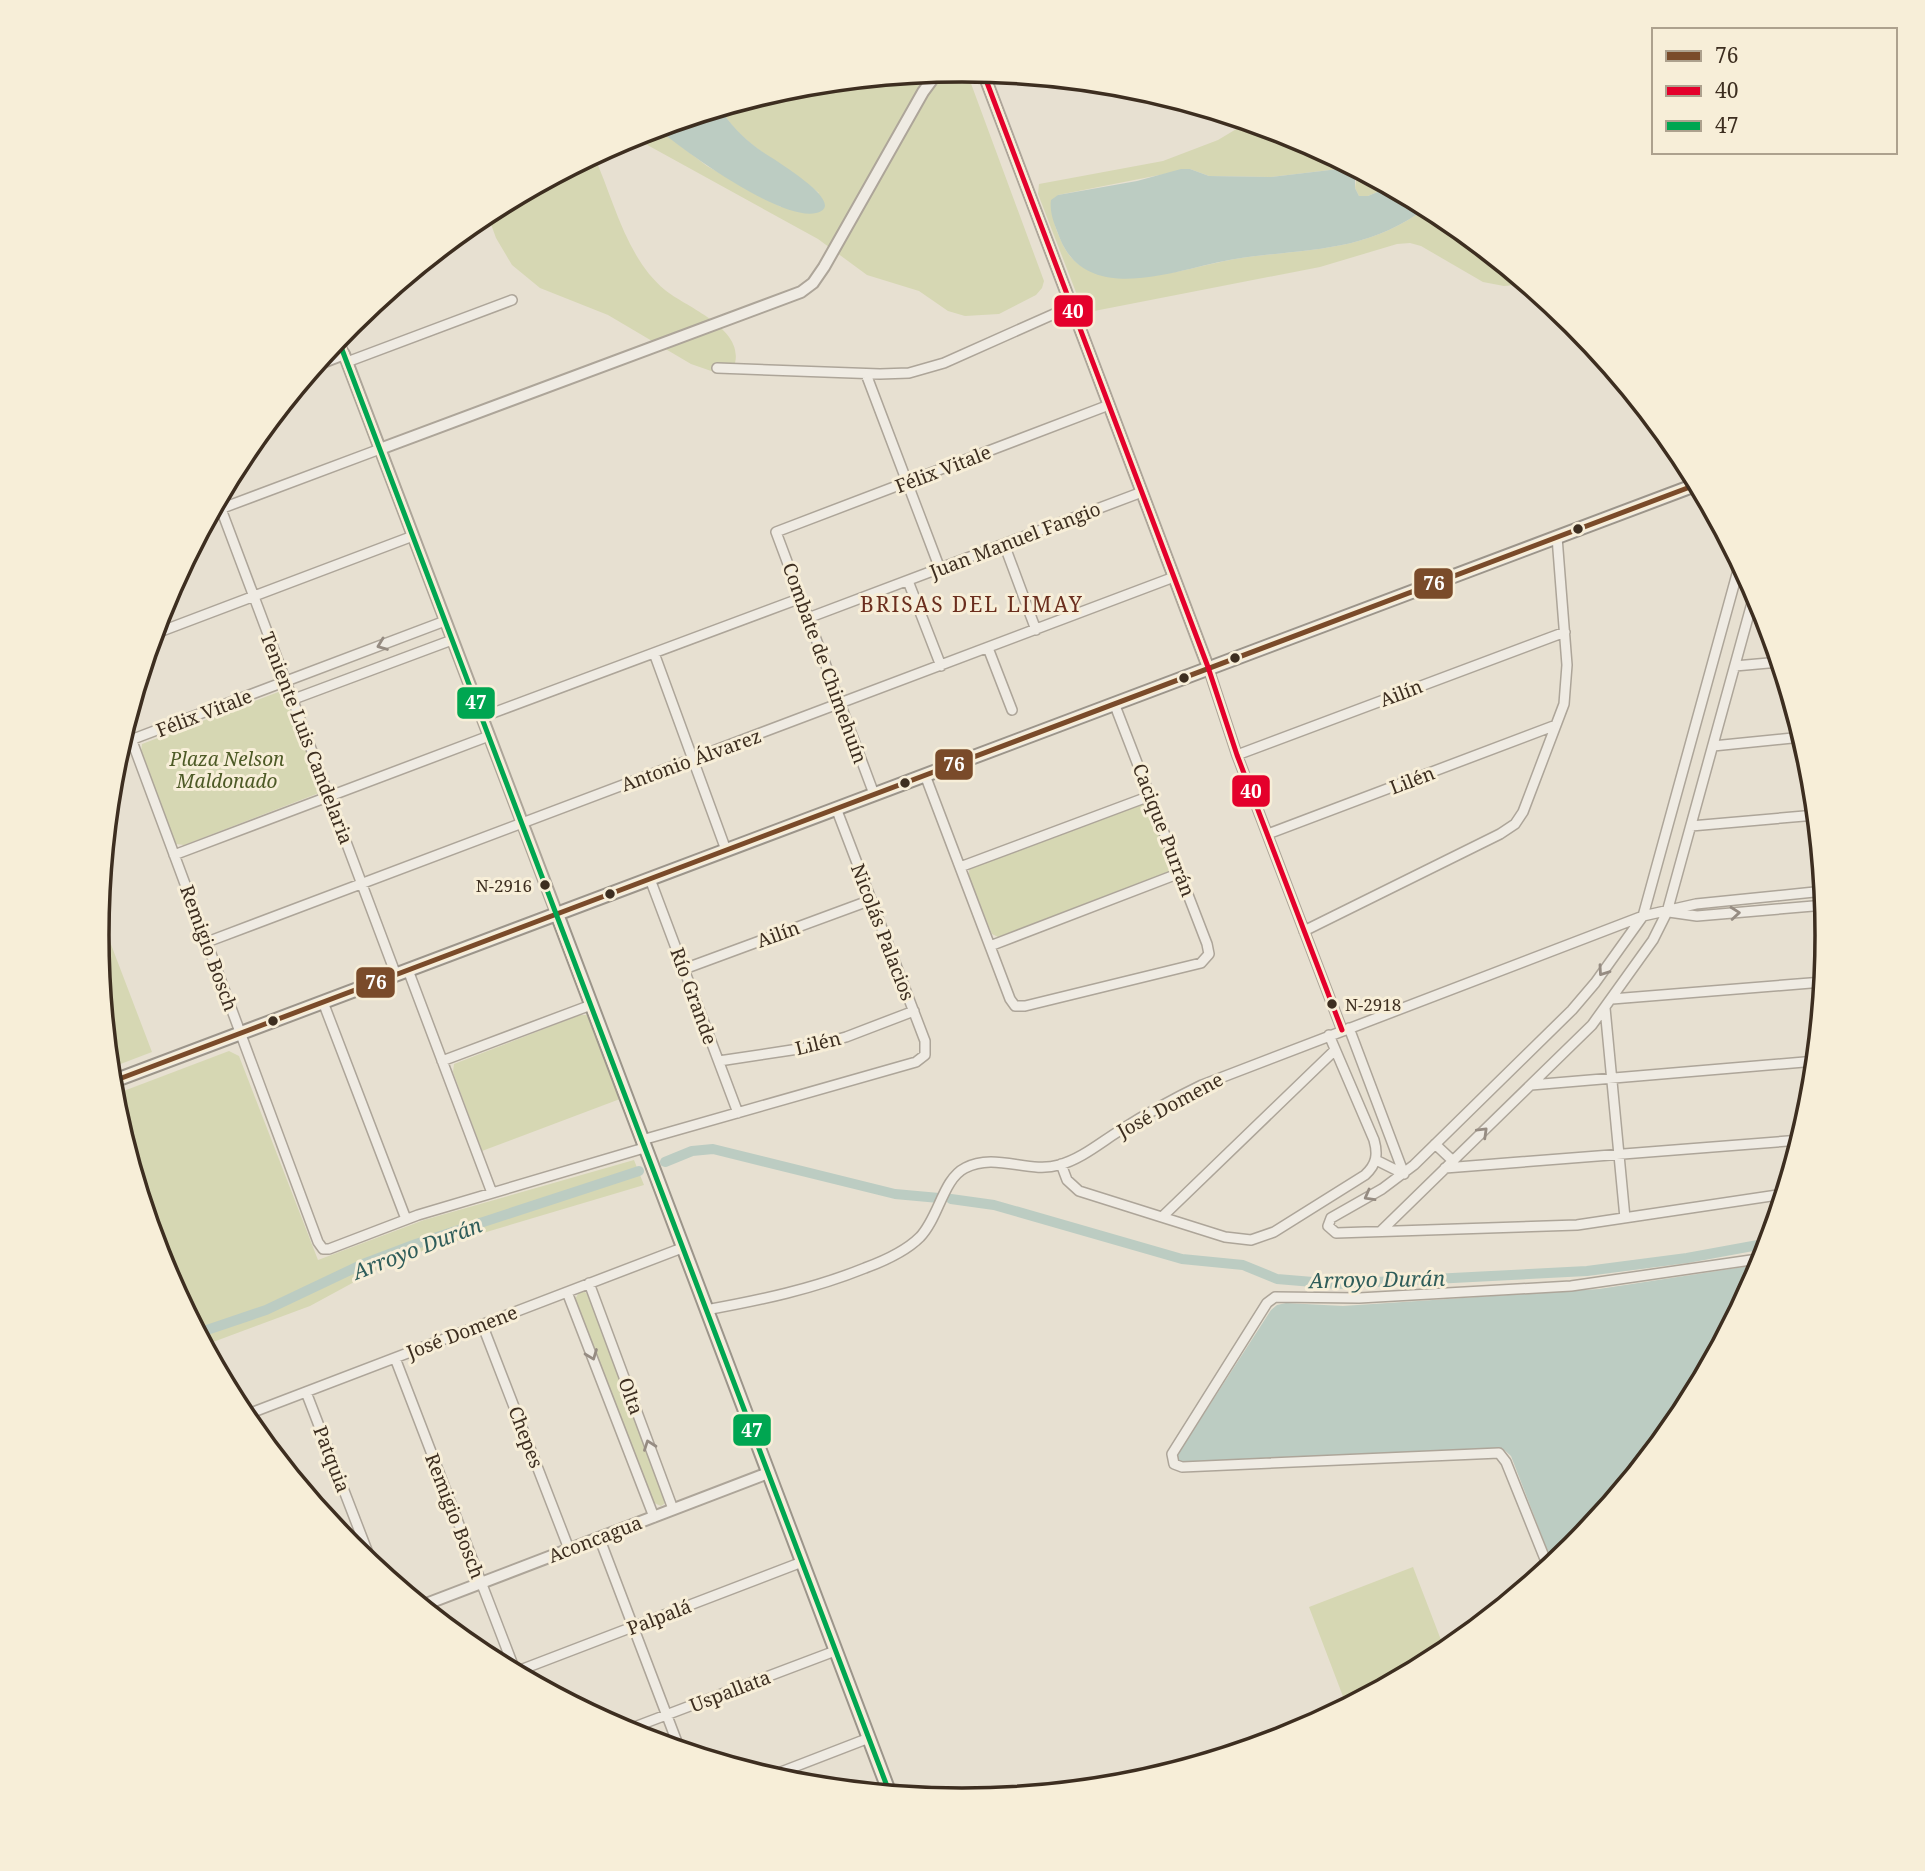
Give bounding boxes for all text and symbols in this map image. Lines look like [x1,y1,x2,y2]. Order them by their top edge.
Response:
legend [1652,28,1897,154]
text: 76 [1715,41,1738,69]
text: 40 [1715,76,1738,104]
text: 47 [1715,111,1738,139]
line badge: 40 [1053,294,1094,328]
text: 40 [1062,298,1084,324]
street label: Félix Vitale [891,439,995,499]
street label: Juan Manuel Fangio [925,495,1104,585]
unlabelled marker [1571,522,1585,536]
street label: Combate de Chimehuín [777,559,873,767]
line badge: 76 [1413,567,1454,600]
text: 76 [1423,570,1445,596]
district label: BRISAS DEL LIMAY [860,590,1084,618]
street label: Teniente Luis Candelaria [254,628,360,848]
one-way arrow [376,637,388,651]
unlabelled marker [1228,651,1242,665]
unlabelled marker [1177,671,1191,685]
street label: Ailín [1376,673,1426,713]
street label: Félix Vitale [152,683,256,743]
line badge: 47 [456,686,496,720]
text: 47 [465,689,487,715]
street label: Antonio Álvarez [617,723,765,797]
park label: Plaza Nelson Maldonado [169,746,285,794]
line badge: 76 [934,748,974,781]
text: 76 [943,751,965,777]
street label: Cacique Purrán [1127,760,1201,900]
street label: Lilén [1386,760,1438,800]
line badge: 40 [1231,774,1271,808]
unlabelled marker [898,776,912,790]
text: 40 [1240,778,1262,804]
street label: Nicolás Palacios [845,860,921,1004]
place label: N-2916 [476,874,532,897]
marker: N-2916 [538,878,552,892]
street label: Remigio Bosch [174,881,244,1015]
unlabelled marker [603,887,617,901]
one-way arrow [1730,906,1741,921]
street label: Ailín [753,914,803,954]
street label: Río Grande [664,944,724,1048]
one-way arrow [1599,963,1611,976]
line badge: 76 [355,966,396,999]
text: 76 [365,969,387,995]
place label: N-2918 [1345,993,1401,1016]
marker: N-2918 [1325,997,1339,1011]
unlabelled marker [266,1014,280,1028]
street label: Lilén [792,1025,844,1061]
street label: José Domene [1111,1066,1228,1144]
one-way arrow [1475,1127,1488,1140]
one-way arrow [1364,1188,1377,1201]
water label: Arroyo Durán [347,1210,486,1286]
water label: Arroyo Durán [1307,1264,1446,1294]
street label: José Domene [402,1299,521,1365]
one-way arrow [584,1349,598,1361]
street label: Olta [612,1374,650,1418]
street label: Chepes [502,1402,550,1472]
line badge: 47 [732,1413,772,1447]
text: 47 [741,1417,763,1443]
street label: Patquia [307,1422,357,1496]
one-way arrow [643,1440,657,1452]
street label: Remigio Bosch [419,1450,491,1582]
street label: Aconcagua [544,1509,646,1569]
street label: Palpalá [623,1593,695,1641]
street label: Uspallata [686,1664,774,1718]

